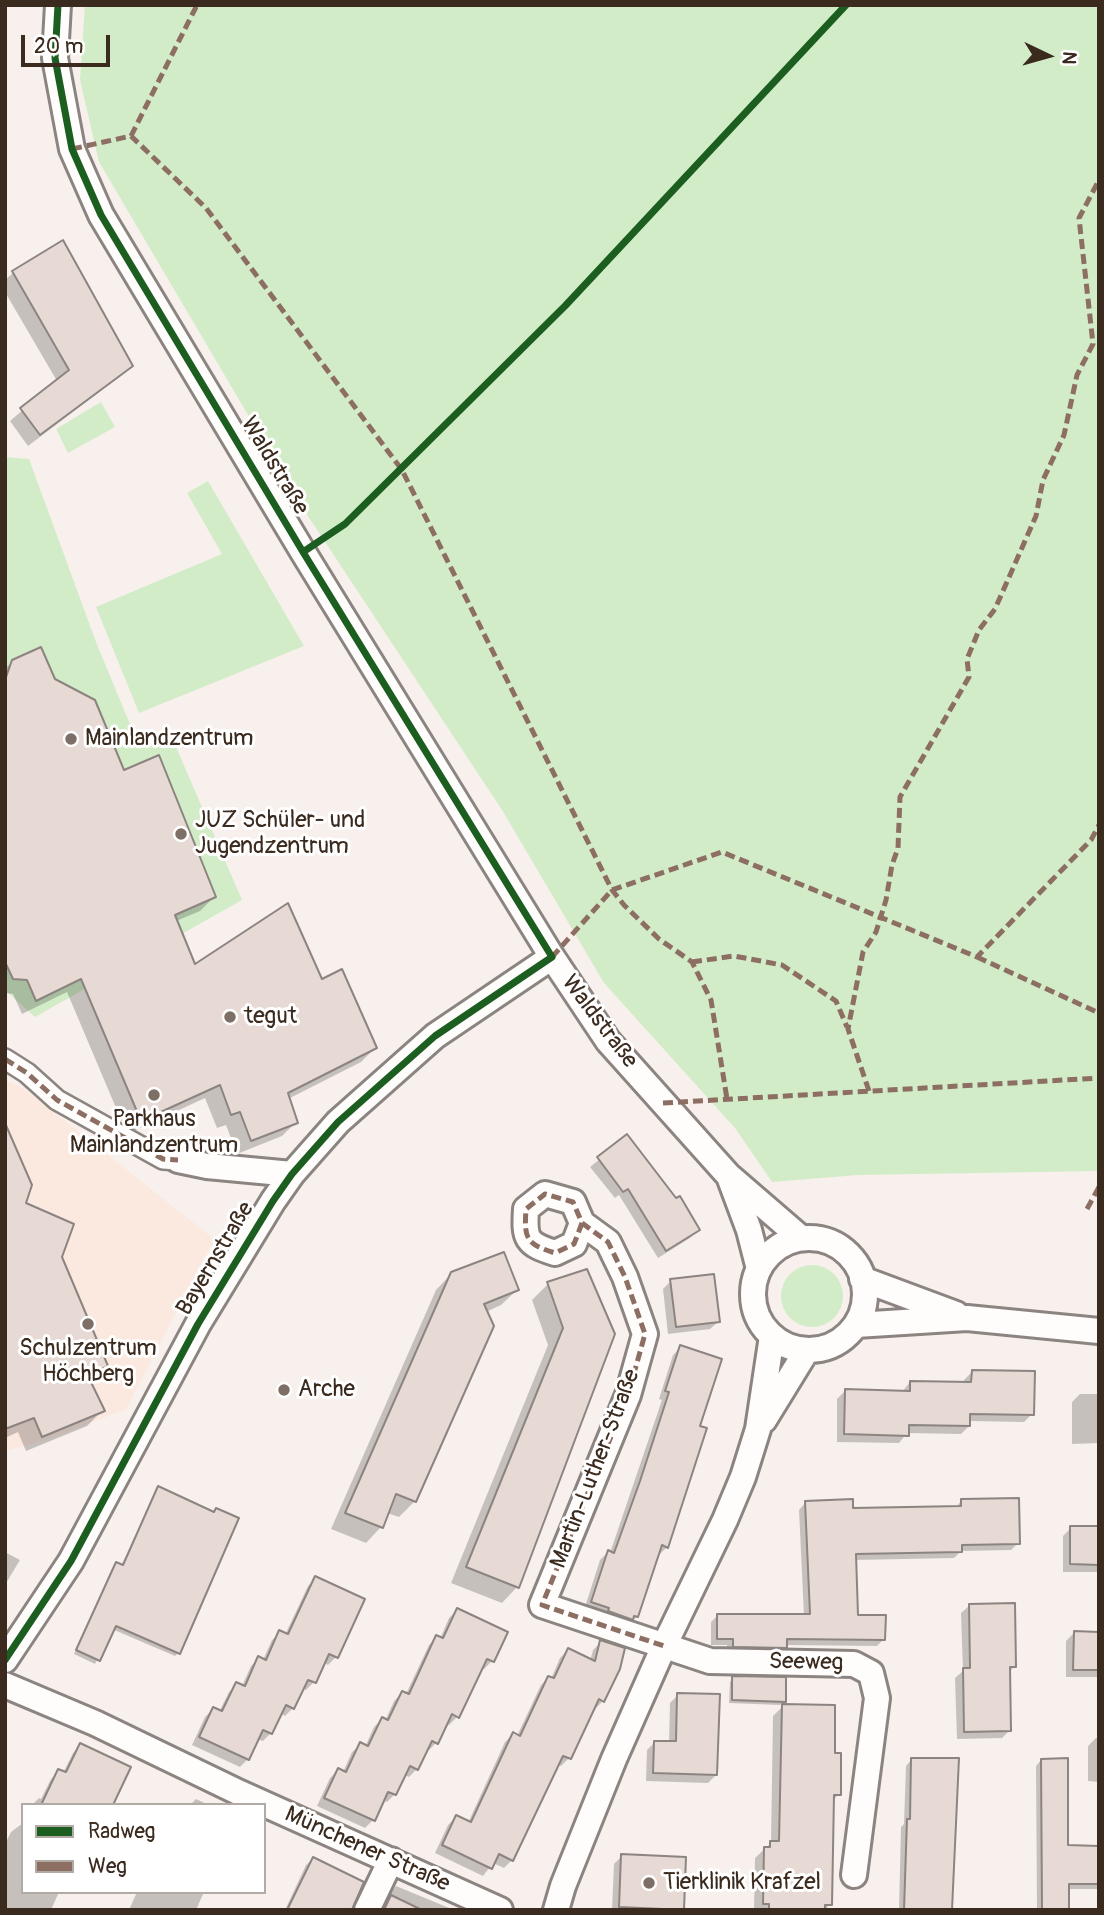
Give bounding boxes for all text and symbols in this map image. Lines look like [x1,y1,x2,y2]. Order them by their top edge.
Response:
scale bar [24,21,114,65]
north arrow [1013,21,1083,91]
text: 20 m [34,33,83,60]
text: N [1056,50,1081,65]
street label: Waldstraße [234,412,314,520]
place label: Mainlandzentrum [85,725,253,753]
marker: Mainlandzentrum [63,731,79,747]
place label: JUZ Schüler- und Jugendzentrum [195,807,365,861]
marker: JUZ Schüler- und Jugendzentrum [173,826,189,842]
street label: Waldstraße [555,970,643,1074]
place label: tegut [244,1003,297,1031]
marker: tegut [222,1009,238,1025]
marker: Parkhaus Mainlandzentrum [146,1087,162,1103]
place label: Parkhaus Mainlandzentrum [70,1106,238,1160]
street label: Bayernstraße [171,1197,261,1321]
marker: Schulzentrum Höchberg [80,1316,96,1332]
place label: Schulzentrum Höchberg [19,1335,157,1389]
street label: Martin-Luther-Straße [545,1366,647,1572]
place label: Arche [298,1376,355,1404]
marker: Arche [276,1382,292,1398]
street label: Seeweg [769,1649,843,1677]
street label: Münchener Straße [280,1801,454,1899]
legend [21,1803,266,1894]
text: Radweg [88,1818,155,1845]
text: Weg [88,1853,127,1880]
place label: Tierklinik Krafzel [663,1869,821,1897]
marker: Tierklinik Krafzel [641,1875,657,1891]

